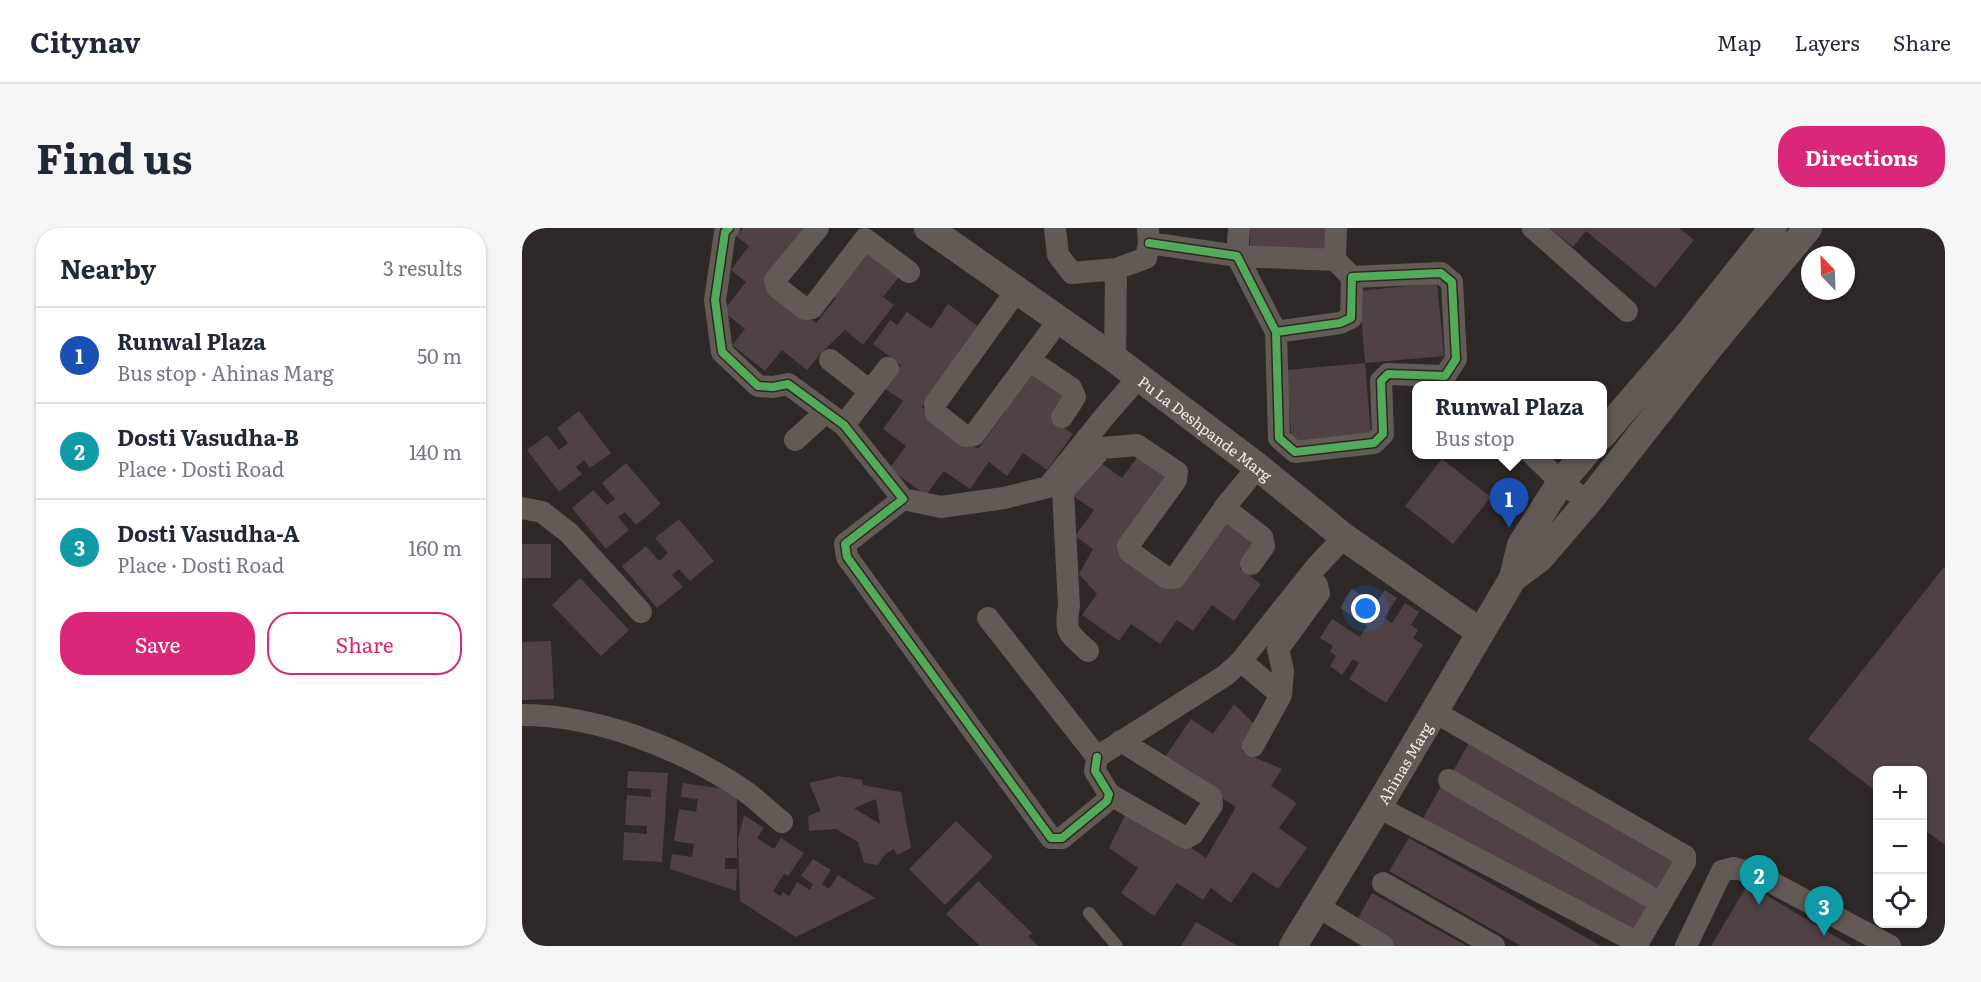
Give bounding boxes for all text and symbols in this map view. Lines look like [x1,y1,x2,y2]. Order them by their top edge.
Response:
text: Citynav [30,20,140,62]
text: Map [1717,26,1762,57]
text: Layers [1795,26,1860,57]
text: Share [1893,26,1951,57]
text: Find us [36,125,193,187]
button: Directions [1778,126,1945,187]
north arrow [1801,246,1855,300]
text: Nearby [60,248,156,287]
text: 3 results [383,252,462,282]
text: Runwal Plaza [117,324,266,357]
text: 1 [75,340,84,370]
text: 50 m [417,340,462,370]
text: Bus stop · Ahinas Marg [117,357,334,387]
street label: Pu La Deshpande Marg [1134,369,1278,486]
popup [1412,381,1607,459]
text: Runwal Plaza [1435,389,1584,422]
text: Dosti Vasudha-B [117,420,299,453]
text: Bus stop [1435,422,1515,452]
text: 2 [74,436,85,466]
text: 140 m [409,436,462,466]
text: Place · Dosti Road [117,453,284,483]
pin: 1 [1490,478,1528,528]
text: Dosti Vasudha-A [117,516,300,549]
text: 3 [74,532,85,562]
text: 160 m [408,532,462,562]
text: Place · Dosti Road [117,549,284,579]
your location [1351,594,1380,623]
button: Save [60,612,255,675]
button: Share [267,612,462,675]
street label: Ahinas Marg [1371,717,1437,808]
map controls [1873,766,1927,928]
button: + [1873,766,1927,820]
button: − [1873,820,1927,874]
pin: 2 [1740,856,1778,905]
button: locate [1873,874,1927,928]
pin: 3 [1804,886,1844,936]

